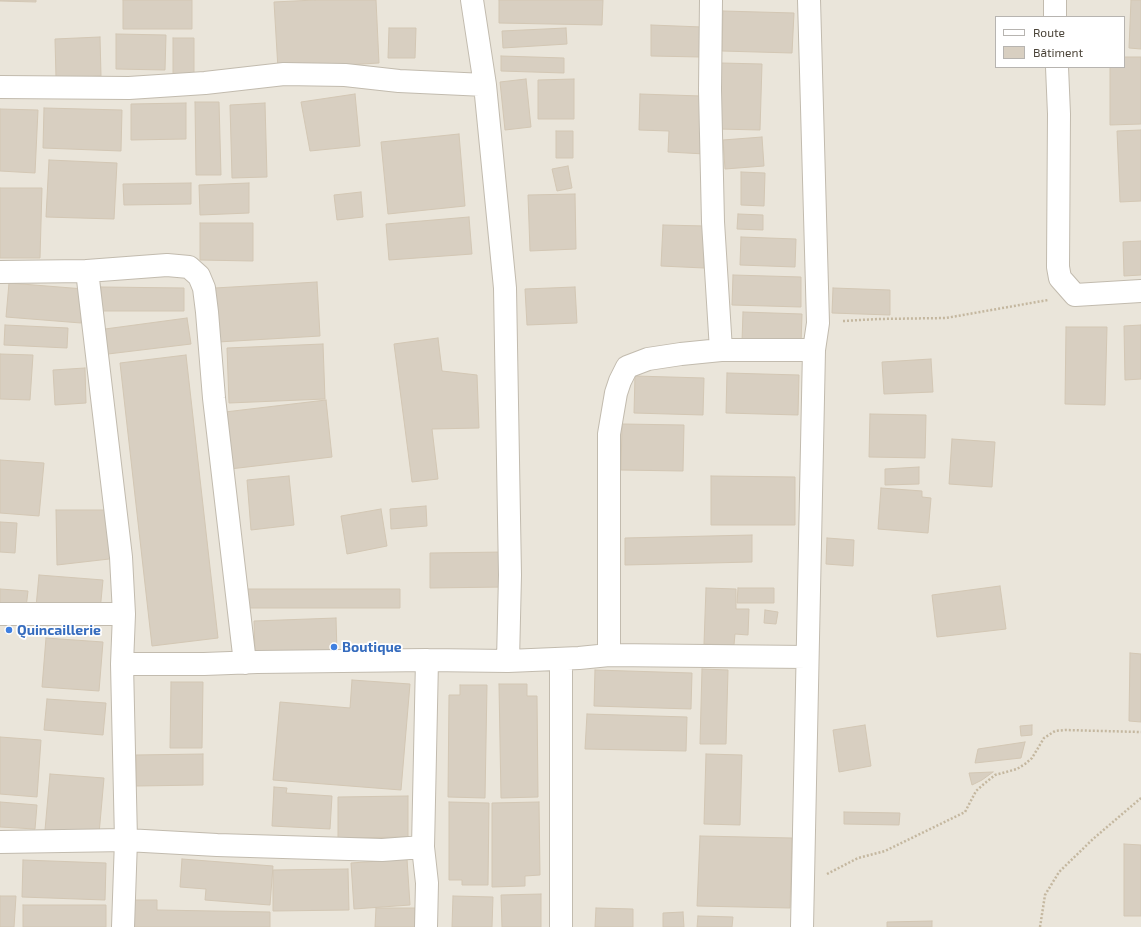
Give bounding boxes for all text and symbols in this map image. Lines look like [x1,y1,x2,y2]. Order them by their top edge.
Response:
legend [995,16,1125,68]
text: Route [1033,25,1065,39]
text: Bâtiment [1033,45,1083,59]
place label: Quincaillerie [17,622,101,638]
marker: Quincaillerie [4,625,14,635]
place label: Boutique [342,639,402,655]
marker: Boutique [329,642,339,652]

